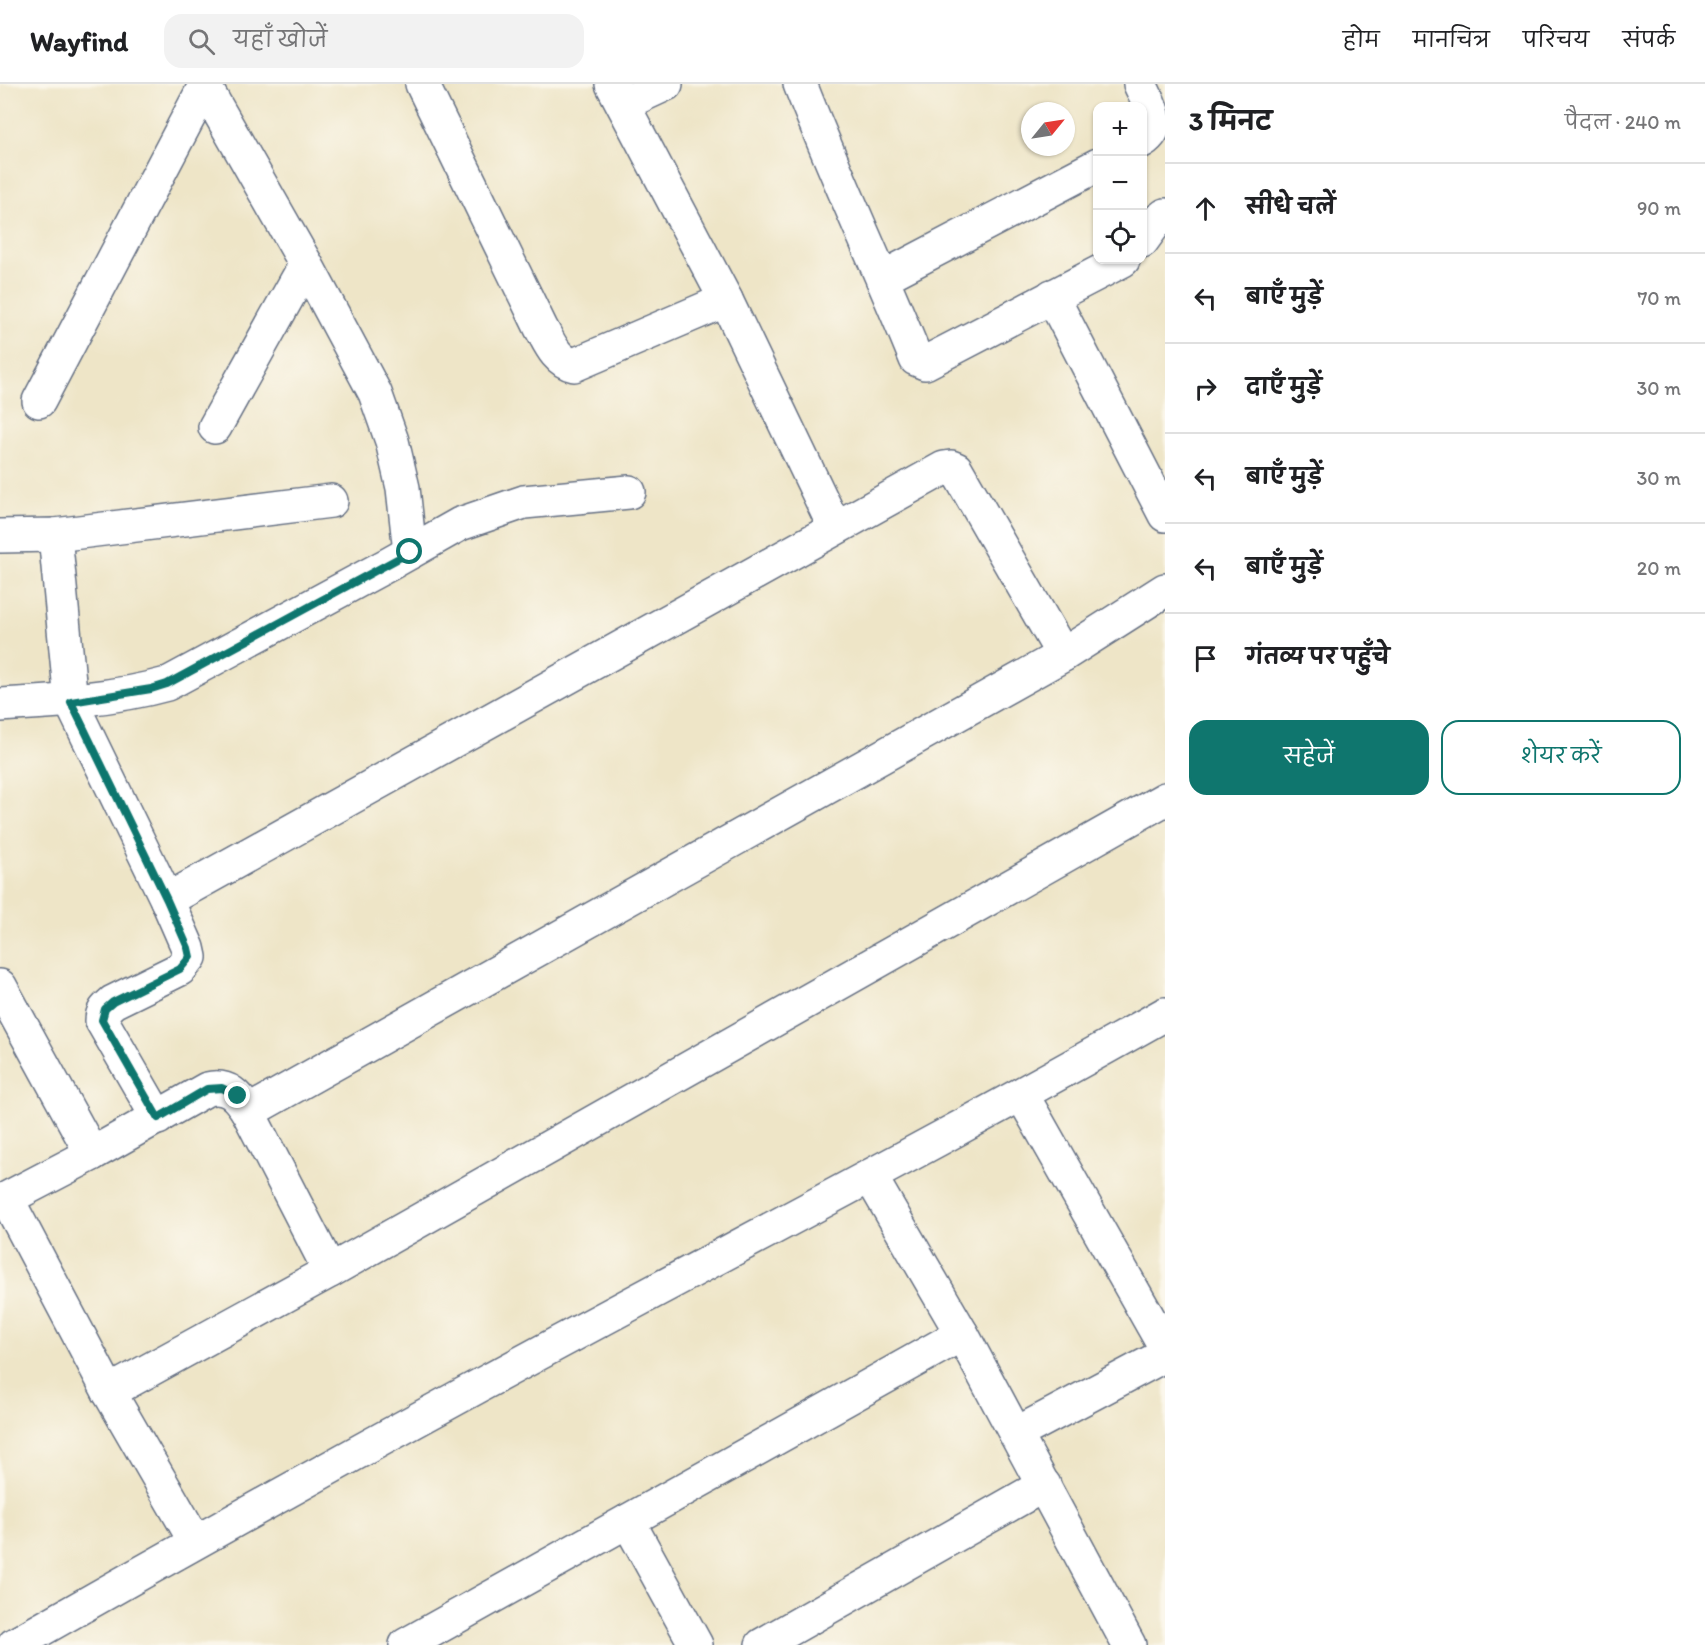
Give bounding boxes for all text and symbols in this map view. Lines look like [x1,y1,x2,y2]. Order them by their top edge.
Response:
search box [164,14,584,68]
text: Wayfind [30,24,128,58]
icon: search [185,25,218,58]
text: यहाँ खोजें [233,26,327,53]
text: होम [1343,27,1380,52]
text: मानचित्र [1413,27,1490,52]
text: परिचय [1523,27,1589,52]
text: संपर्क [1622,27,1675,52]
north arrow [1021,102,1075,156]
map controls [1093,102,1147,264]
button: + [1093,102,1147,156]
text: 3 मिनट [1189,105,1272,137]
text: पैदल · 240 m [1565,110,1681,134]
button: − [1093,156,1147,210]
icon: ahead [1189,192,1222,225]
text: सीधे चलें [1246,193,1335,220]
text: 90 m [1637,196,1681,220]
button: locate [1093,210,1147,264]
icon: left [1189,282,1222,315]
text: बाएँ मुड़ें [1246,283,1323,310]
text: 70 m [1637,286,1681,310]
icon: right [1189,372,1222,405]
text: दाएँ मुड़ें [1246,373,1322,400]
text: 30 m [1636,376,1681,400]
icon: left [1189,462,1222,495]
text: बाएँ मुड़ें [1246,463,1323,490]
text: 30 m [1636,466,1681,490]
route start [396,538,422,564]
icon: left [1189,552,1222,585]
text: बाएँ मुड़ें [1246,553,1323,580]
text: 20 m [1637,556,1681,580]
icon: arrive [1189,642,1222,675]
text: गंतव्य पर पहुँचे [1246,643,1390,670]
button: सहेजें [1189,720,1429,795]
button: शेयर करें [1441,720,1681,795]
route end [224,1082,250,1108]

